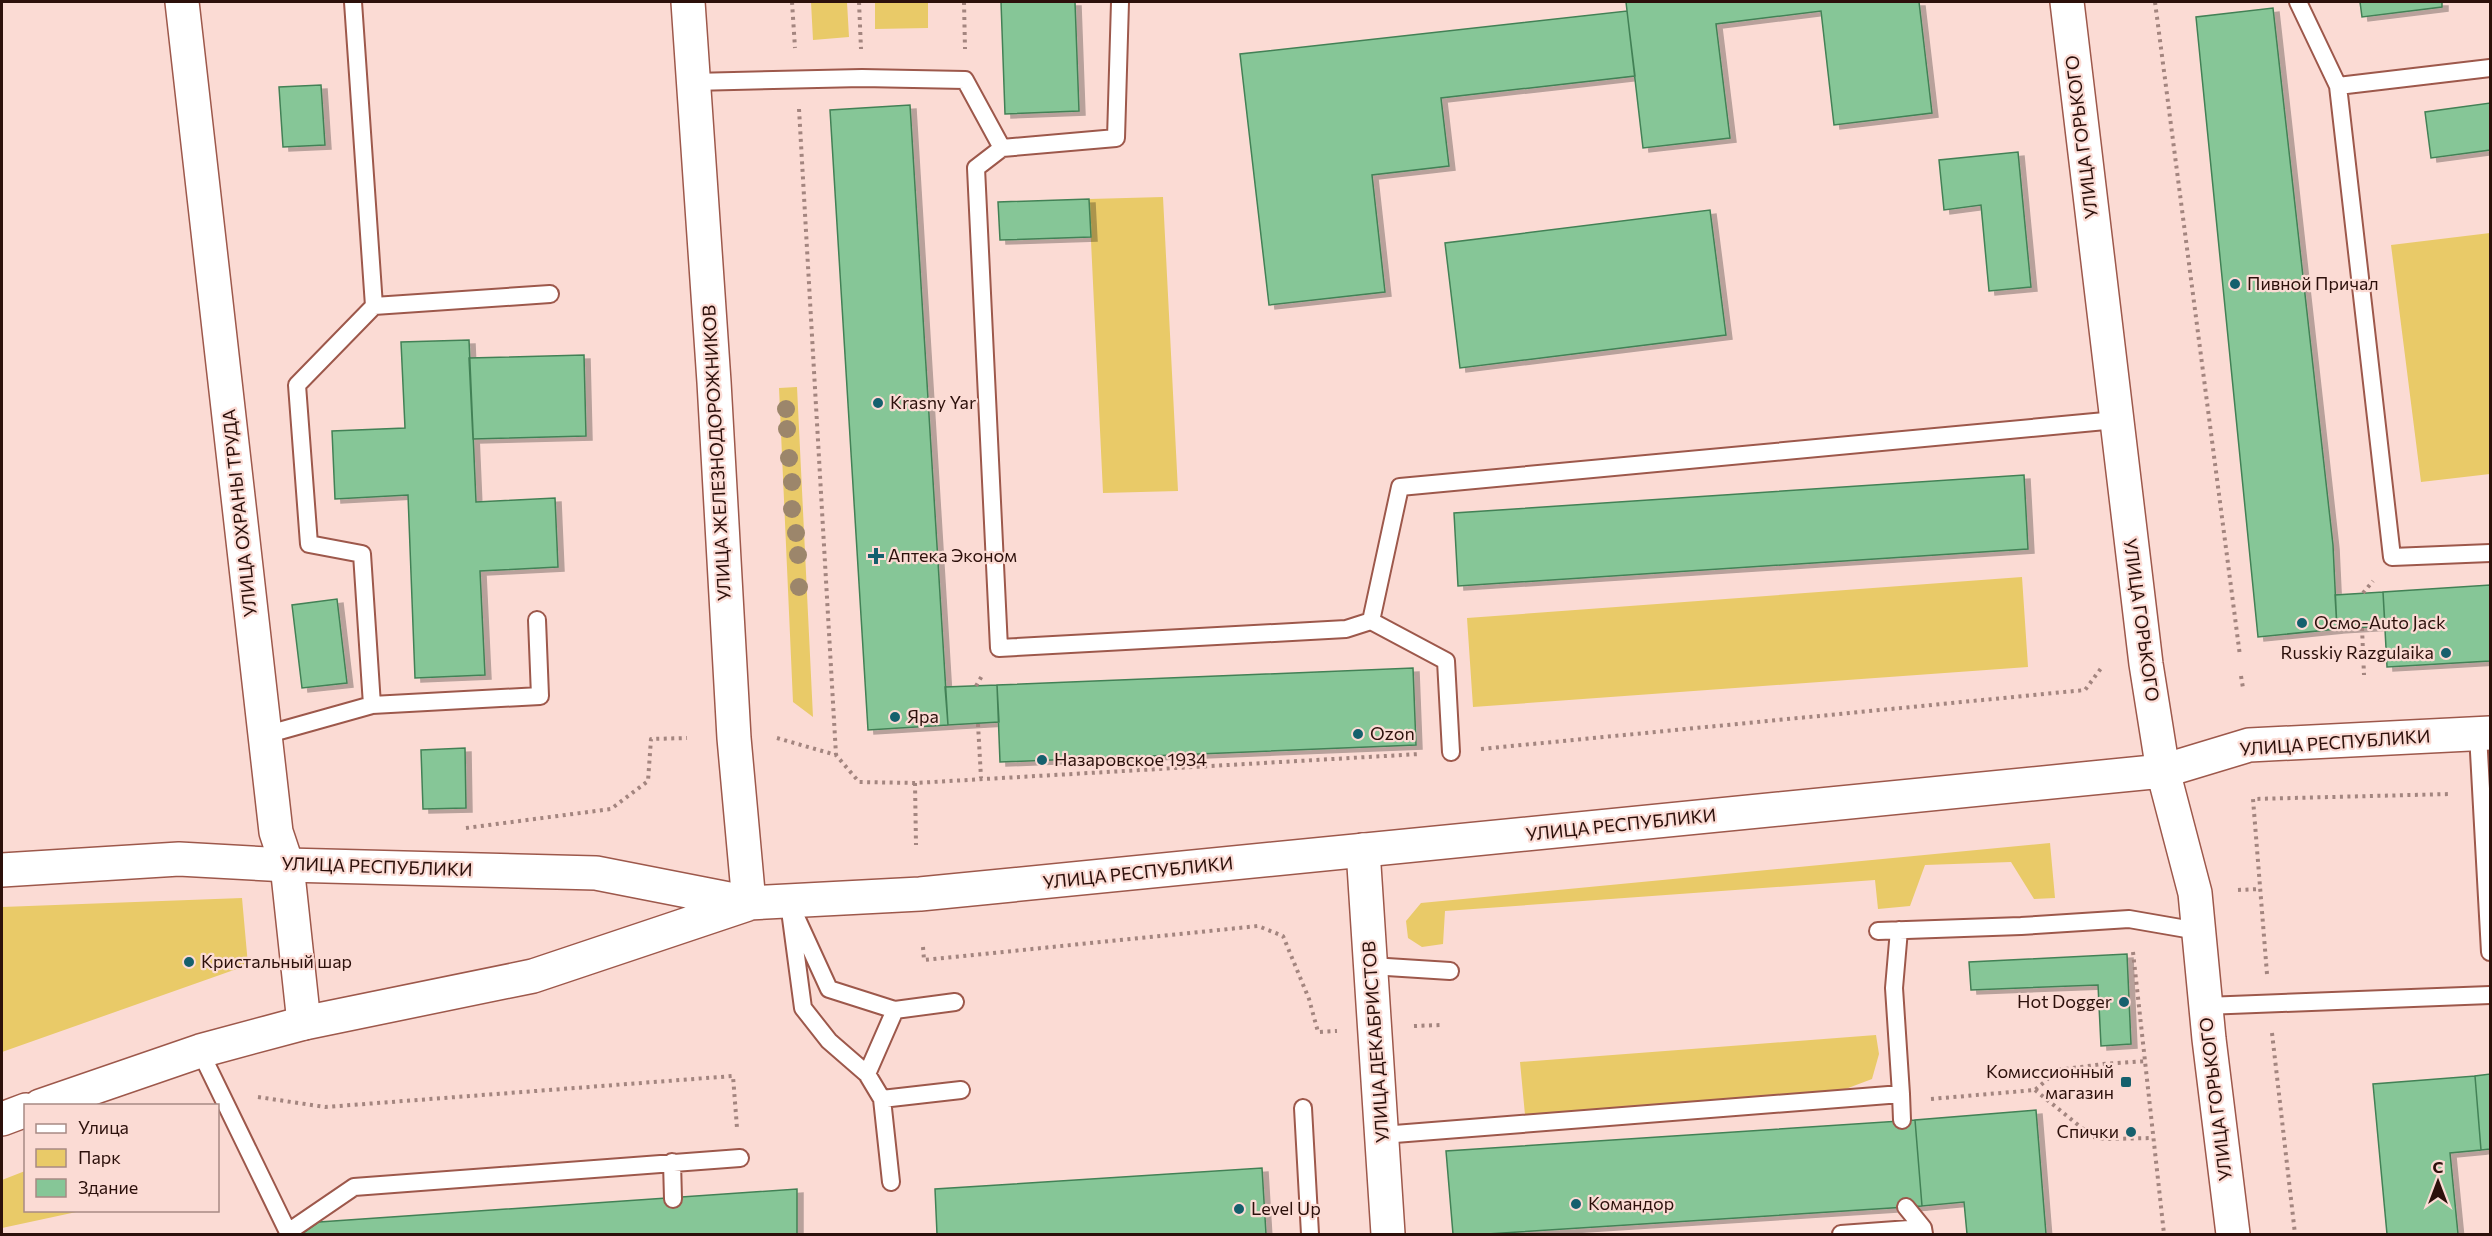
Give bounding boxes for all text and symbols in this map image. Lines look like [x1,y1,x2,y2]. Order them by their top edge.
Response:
street label: УЛИЦА ГОРЬКОГО [2060,54,2102,220]
place label: Пивной Причал [2247,272,2379,294]
marker: Пивной Причал [2228,277,2242,291]
street label: УЛИЦА ЖЕЛЕЗНОДОРОЖНИКОВ [697,304,735,602]
place label: Krasny Yar [890,391,976,413]
marker: Krasny Yar [871,396,885,410]
street label: УЛИЦА ОХРАНЫ ТРУДА [217,408,261,618]
street label: УЛИЦА ГОРЬКОГО [2120,537,2164,703]
place label: Аптека Эконом [888,544,1017,566]
marker: Аптека Эконом [869,549,883,563]
place label: Осмо-Auto Jack [2314,611,2446,633]
marker: Осмо-Auto Jack [2295,616,2309,630]
place label: Russkiy Razgulaika [2281,641,2434,663]
marker: Russkiy Razgulaika [2439,646,2453,660]
place label: Яра [907,705,939,727]
marker: Яра [888,710,902,724]
place label: Ozon [1370,722,1415,744]
street label: УЛИЦА РЕСПУБЛИКИ [2239,724,2431,760]
marker: Ozon [1351,727,1365,741]
place label: Назаровское 1934 [1054,748,1207,770]
marker: Назаровское 1934 [1035,753,1049,767]
street label: УЛИЦА РЕСПУБЛИКИ [1525,803,1717,845]
street label: УЛИЦА РЕСПУБЛИКИ [1042,851,1234,893]
street label: УЛИЦА РЕСПУБЛИКИ [281,852,473,880]
street label: УЛИЦА ДЕКАБРИСТОВ [1357,940,1393,1144]
place label: Кристальный шар [201,950,352,972]
marker: Кристальный шар [182,955,196,969]
place label: Hot Dogger [2017,990,2112,1012]
marker: Hot Dogger [2117,995,2131,1009]
street label: УЛИЦА ГОРЬКОГО [2194,1016,2236,1182]
place label: Комиссионный магазин [1986,1060,2114,1103]
marker: Комиссионный магазин [2119,1075,2133,1089]
legend [24,1104,219,1212]
text: Улица [78,1116,129,1138]
place label: Спички [2057,1120,2119,1142]
marker: Спички [2124,1125,2138,1139]
text: Парк [78,1146,121,1168]
north arrow [2408,1152,2468,1212]
text: С [2433,1157,2444,1176]
text: Здание [78,1176,138,1198]
place label: Командор [1588,1192,1674,1214]
place label: Level Up [1251,1197,1321,1219]
marker: Командор [1569,1197,1583,1211]
marker: Level Up [1232,1202,1246,1216]

